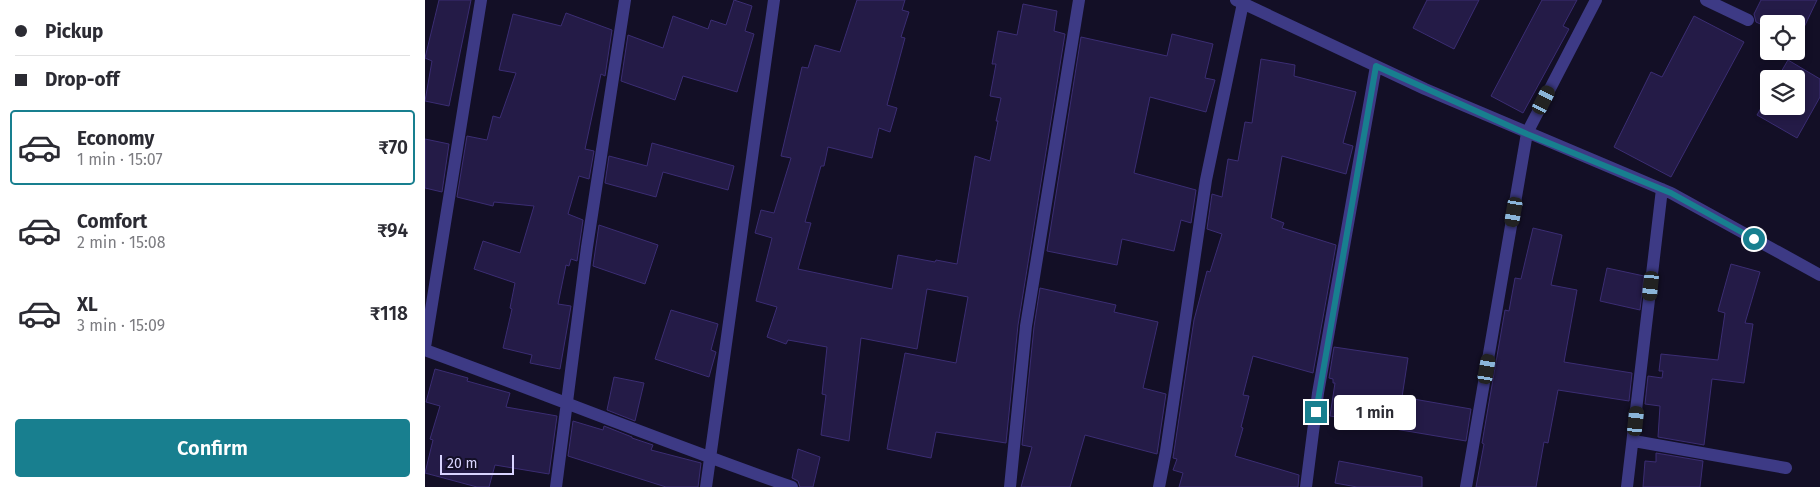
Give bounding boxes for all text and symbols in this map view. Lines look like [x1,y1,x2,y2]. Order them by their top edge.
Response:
map controls [1760,15,1805,115]
button: locate [1760,15,1805,60]
text: Pickup [45,20,103,43]
text: Drop-off [45,68,119,91]
button: layers [1760,70,1805,115]
car [1530,83,1557,117]
icon: car [17,125,62,170]
text: Economy [77,127,154,150]
text: ₹70 [378,136,408,159]
text: 1 min · 15:07 [77,150,163,169]
car [1504,196,1523,228]
icon: car [17,208,62,253]
text: Comfort [77,210,147,233]
text: ₹94 [377,219,408,242]
route start [1743,228,1765,250]
text: 2 min · 15:08 [77,233,166,252]
car [1641,270,1660,302]
icon: car [17,291,62,336]
text: XL [77,293,98,316]
text: ₹118 [370,302,408,325]
text: 3 min · 15:09 [77,316,165,335]
car [1477,353,1496,385]
callout: 1 min [1333,394,1416,430]
route end [1305,401,1327,423]
text: 1 min [1356,403,1394,422]
car [1626,405,1645,437]
button: Confirm [15,419,410,477]
scale bar [440,452,514,475]
text: 20 m [447,455,477,472]

